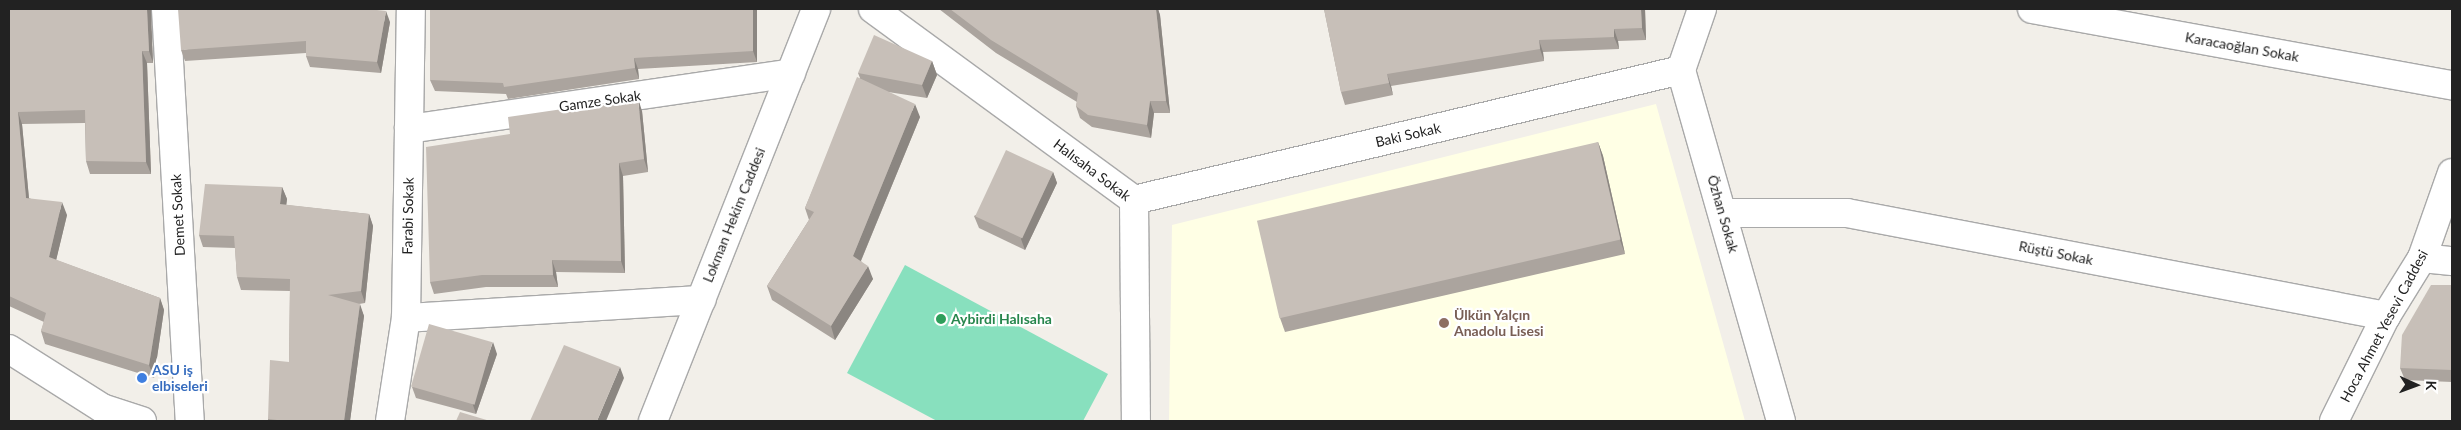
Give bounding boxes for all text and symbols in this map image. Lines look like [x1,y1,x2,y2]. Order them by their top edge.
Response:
street label: Karacaoğlan Sokak [2184,29,2300,65]
street label: Gamze Sokak [558,87,642,115]
street label: Baki Sokak [1374,119,1442,151]
street label: Halısaha Sokak [1050,136,1134,204]
street label: Lokman Hekim Caddesi [699,145,769,285]
street label: Özhan Sokak [1704,173,1742,255]
street label: Demet Sokak [167,174,189,256]
street label: Farabi Sokak [399,177,417,255]
street label: Rüştü Sokak [2017,238,2095,268]
street label: Hoca Ahmet Yesevi Caddesi [2336,246,2432,406]
place label: Ülkün Yalçın Anadolu Lisesi [1454,307,1544,340]
place label: Aybirdi Halısaha [951,311,1052,327]
marker: Aybirdi Halısaha [935,313,947,325]
marker: Ülkün Yalçın Anadolu Lisesi [1438,317,1450,329]
north arrow [2391,360,2441,410]
place label: ASU iş elbiseleri [152,362,208,394]
marker: ASU iş elbiseleri [136,372,148,384]
text: K [2423,380,2440,391]

